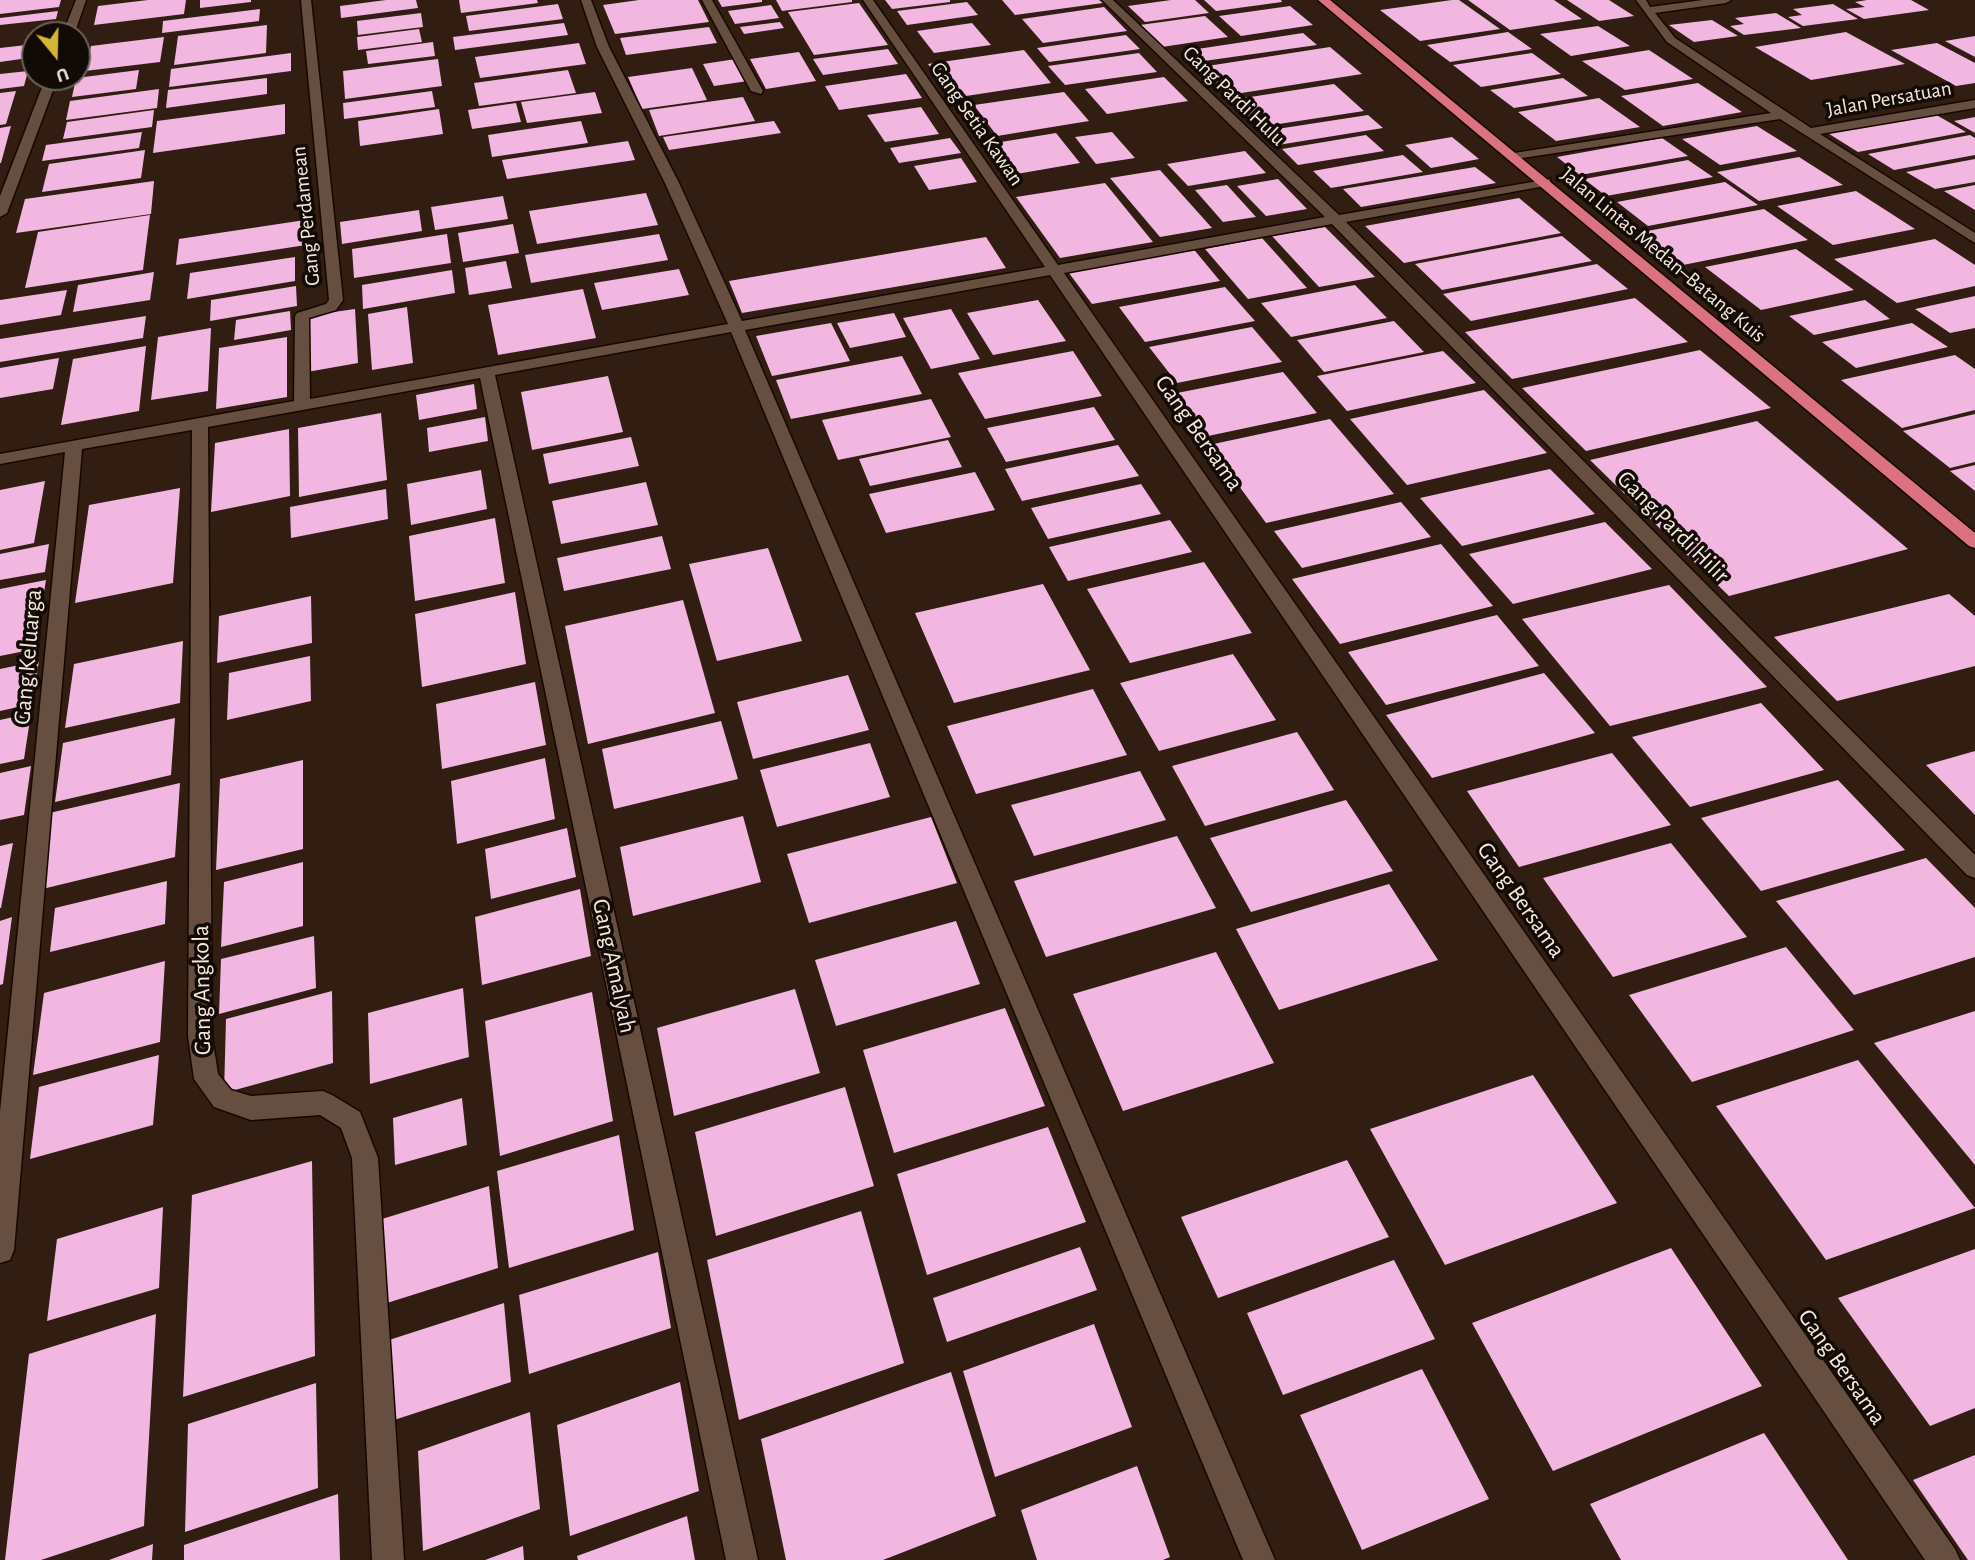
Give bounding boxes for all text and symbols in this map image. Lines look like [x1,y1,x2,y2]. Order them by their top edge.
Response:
north arrow [21,21,91,91]
street label: Gang Pardi Hulu [1177,41,1291,151]
street label: Gang Setia Kawan [925,57,1029,191]
text: U [54,63,71,85]
street label: Jalan Persatuan [1825,76,1953,122]
street label: Gang Perdamean [286,145,326,287]
street label: Jalan Lintas Medan–Batang Kuis [1555,162,1771,348]
street label: Gang Bersama [1149,370,1249,496]
street label: Gang Pardi Hilir [1611,465,1735,589]
street label: Gang Keluarga [8,588,48,726]
street label: Gang Bersama [1471,837,1571,963]
street label: Gang Amalyah [586,896,642,1036]
street label: Gang Angkola [186,925,218,1055]
street label: Gang Bersama [1792,1304,1892,1430]

